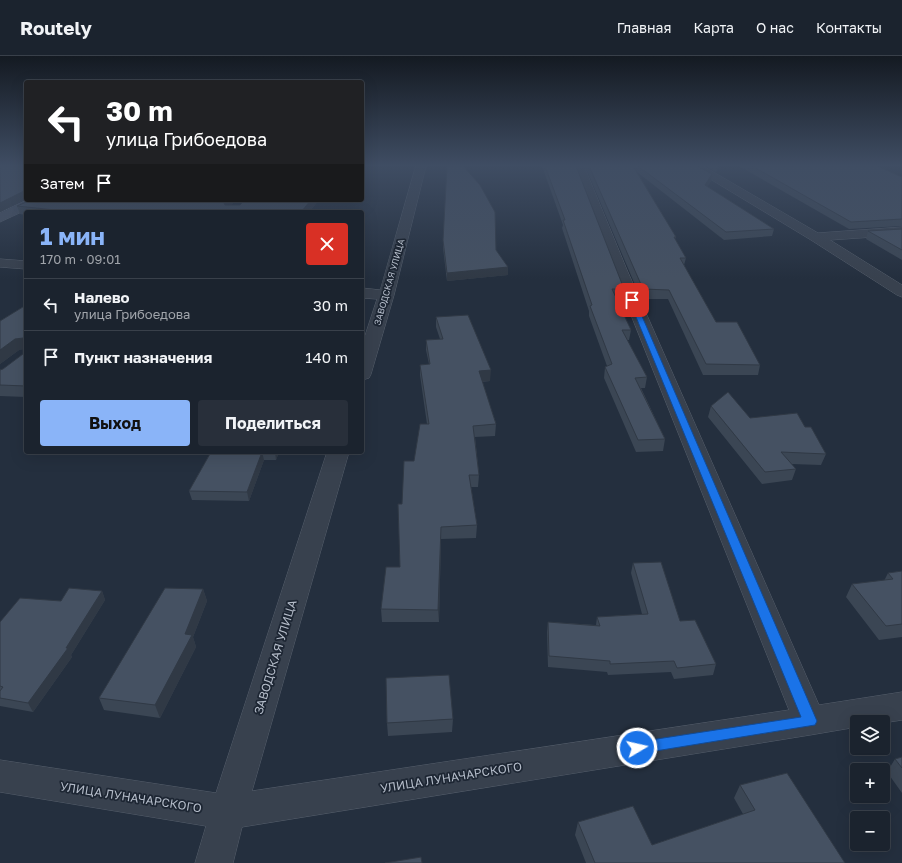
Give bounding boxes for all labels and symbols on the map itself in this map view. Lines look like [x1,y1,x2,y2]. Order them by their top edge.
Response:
street label: ЗАВОДСКАЯ УЛИЦА [371,238,407,326]
pin [615,283,649,317]
street label: ЗАВОДСКАЯ УЛИЦА [250,598,300,716]
position arrow [616,727,658,769]
street label: УЛИЦА ЛУНАЧАРСКОГО [379,758,523,796]
street label: УЛИЦА ЛУНАЧАРСКОГО [59,778,203,816]

